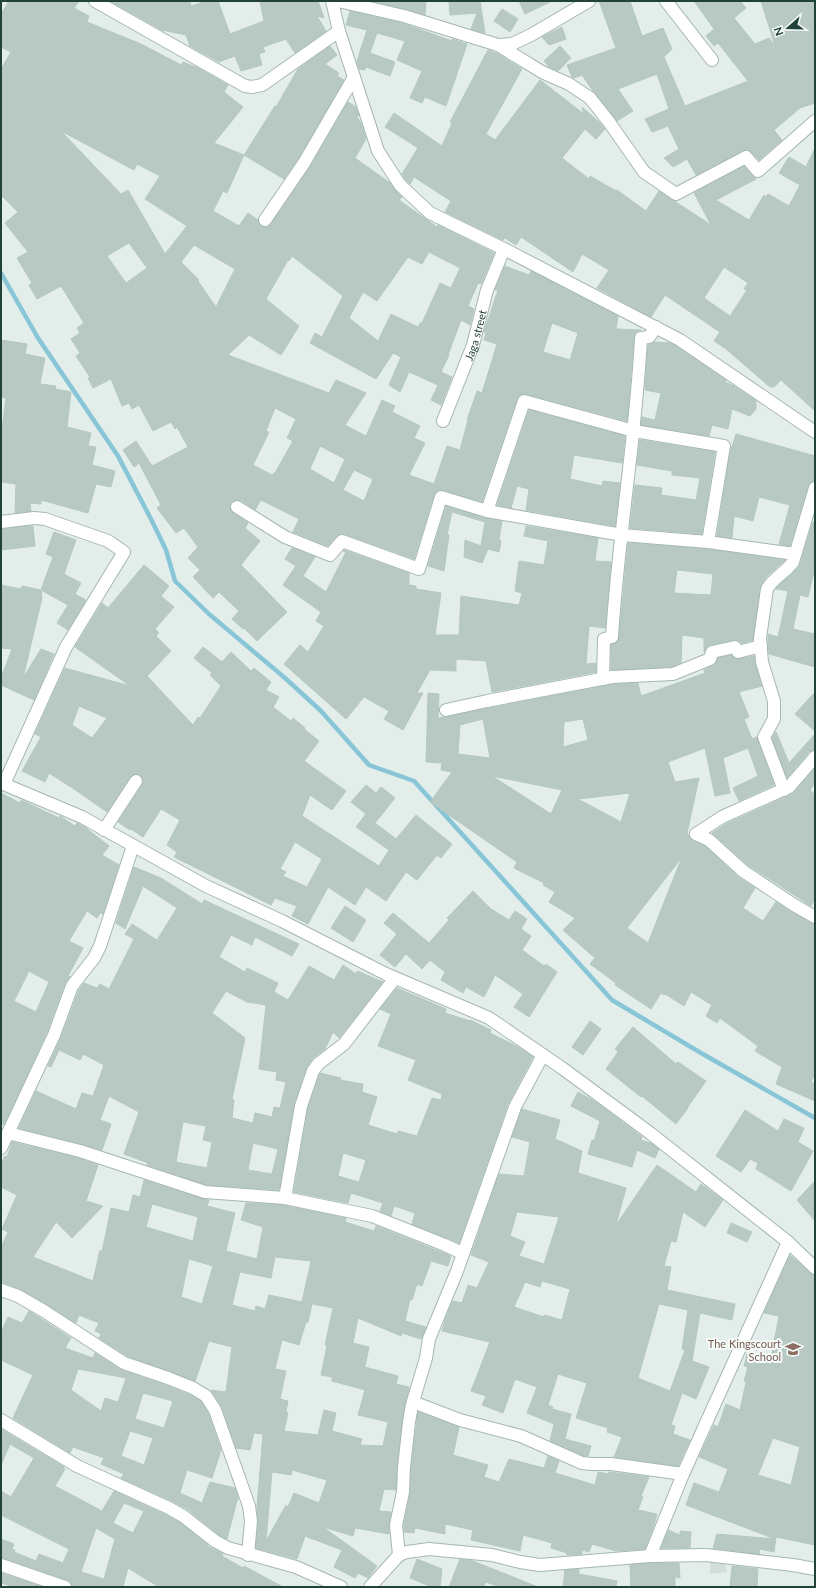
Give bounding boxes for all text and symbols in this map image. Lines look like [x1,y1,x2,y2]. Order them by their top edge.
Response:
north arrow [768,8,808,48]
text: N [771,25,786,38]
street label: Jaga street [461,308,488,362]
place label: The Kingscourt School [708,1337,781,1363]
school or university icon: The Kingscourt School [784,1340,802,1358]

